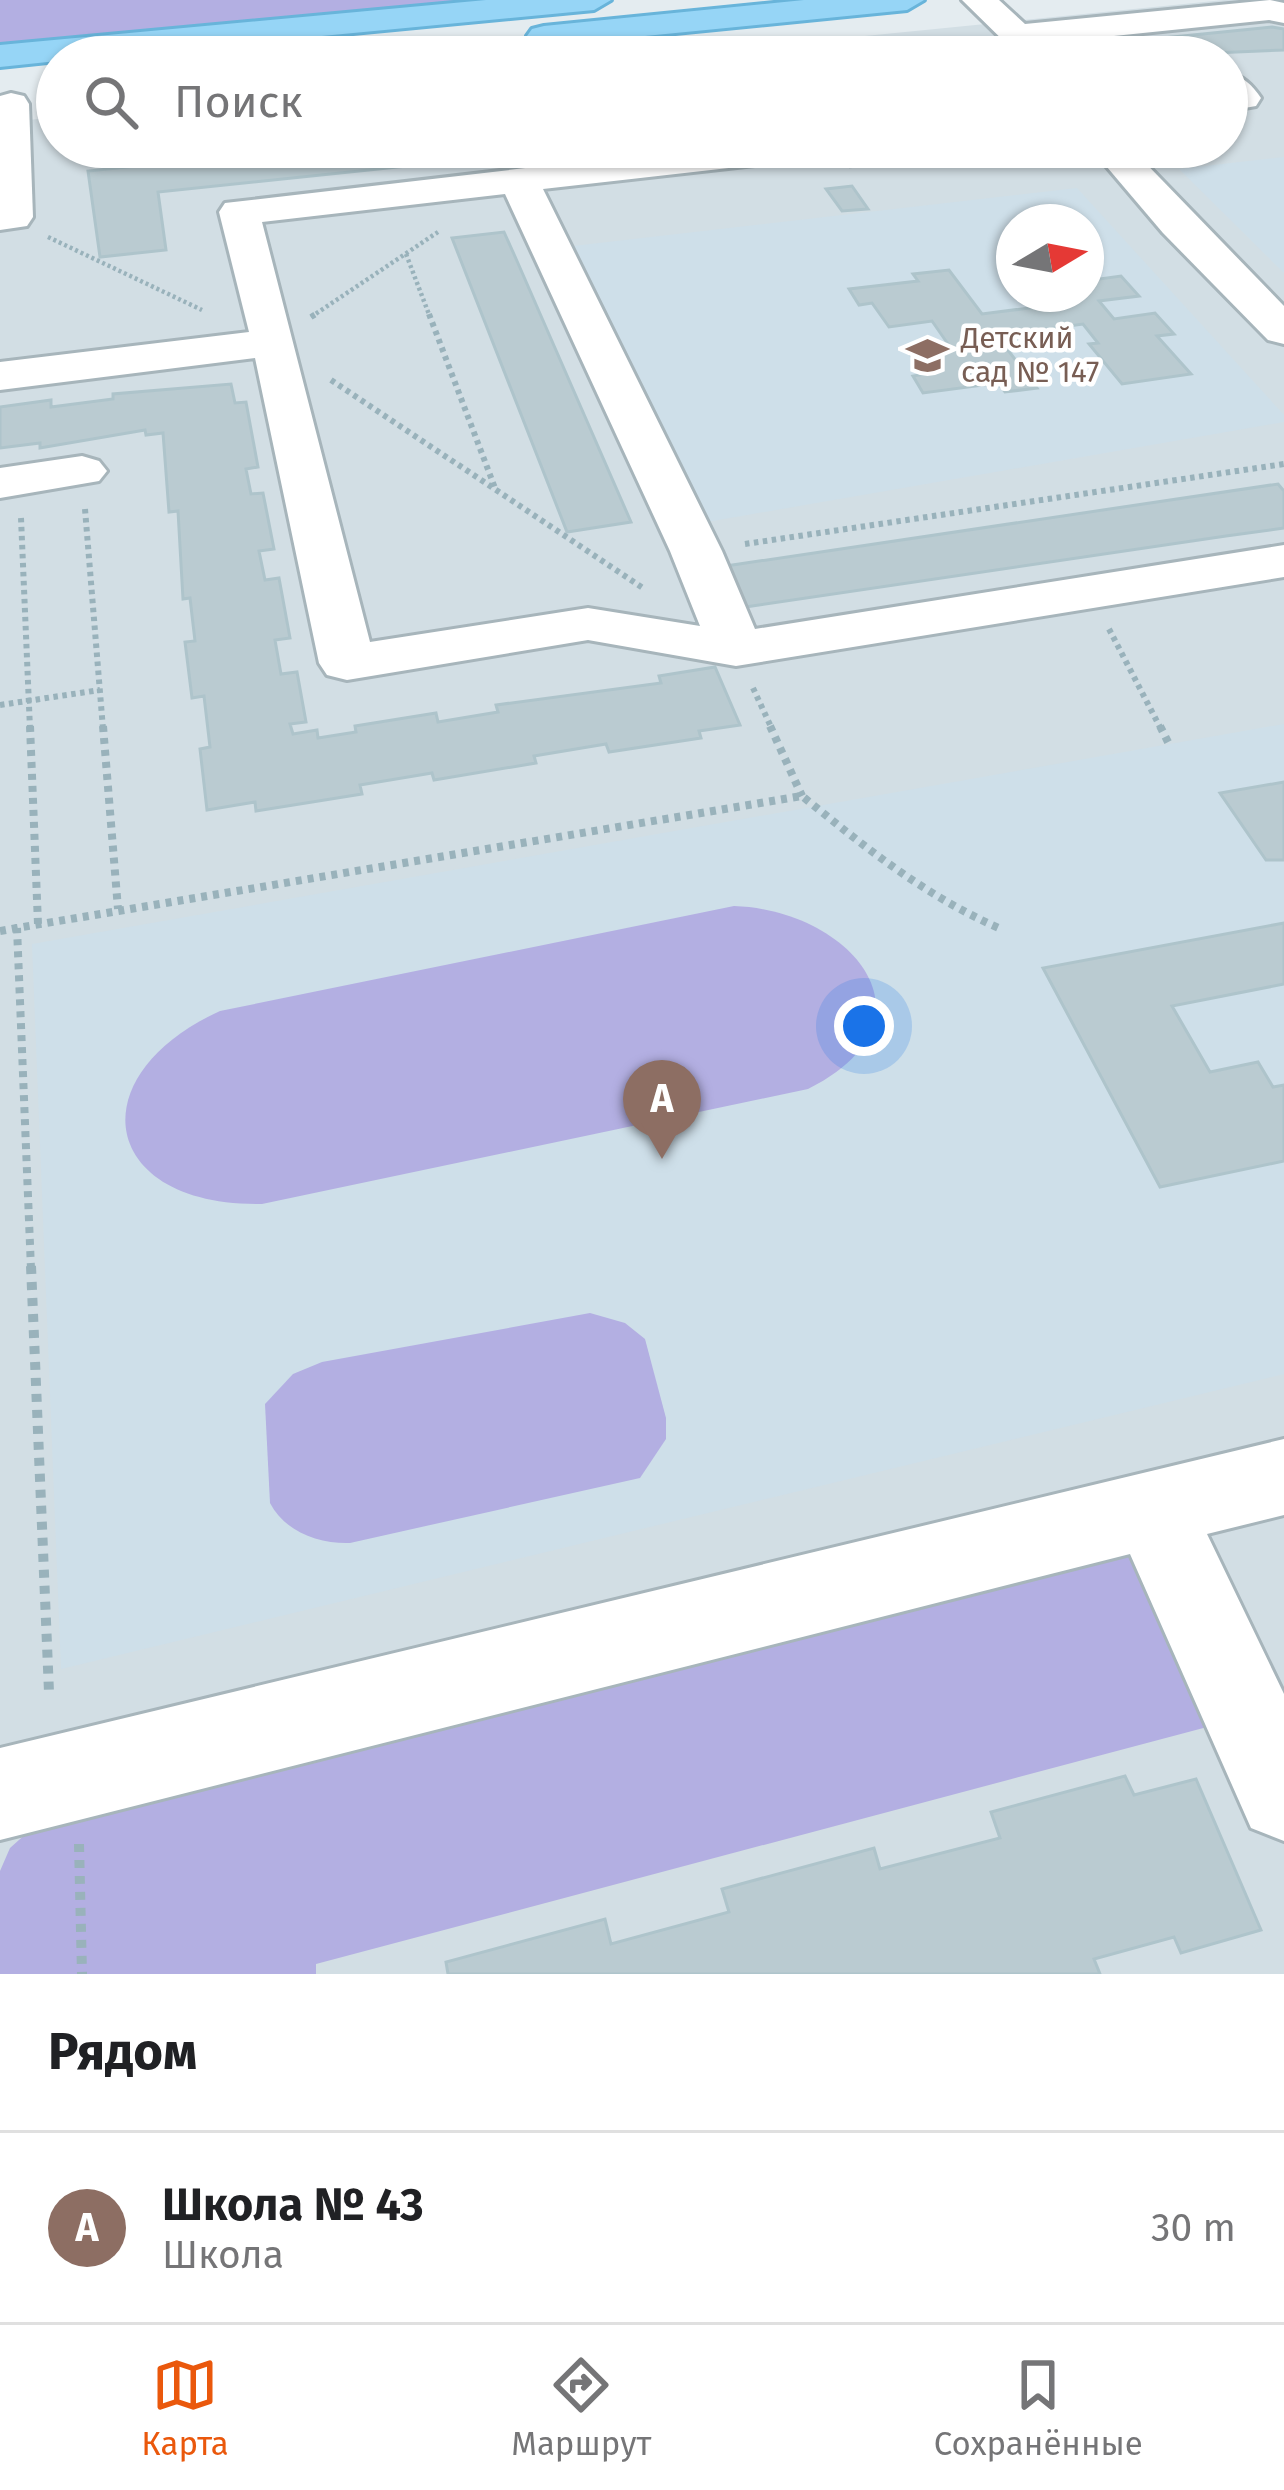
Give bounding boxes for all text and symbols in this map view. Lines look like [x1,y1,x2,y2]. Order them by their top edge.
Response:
search box [36,36,1248,168]
icon: search [78,69,144,135]
text: Поиск [174,75,303,129]
north arrow [996,204,1104,312]
place label: Детский сад № 147 [960,320,1099,390]
school or university icon: Детский сад № 147 [904,332,950,378]
your location [834,996,894,1056]
pin: A [623,1060,701,1159]
text: Рядом [48,2021,197,2083]
text: Школа № 43 [162,2178,424,2232]
text: A [75,2205,99,2251]
text: 30 m [1151,2205,1236,2251]
text: Школа [162,2232,284,2278]
tab: Карта [141,2352,229,2464]
tab: Маршрут [511,2352,651,2464]
tab: Сохранённые [934,2352,1143,2464]

